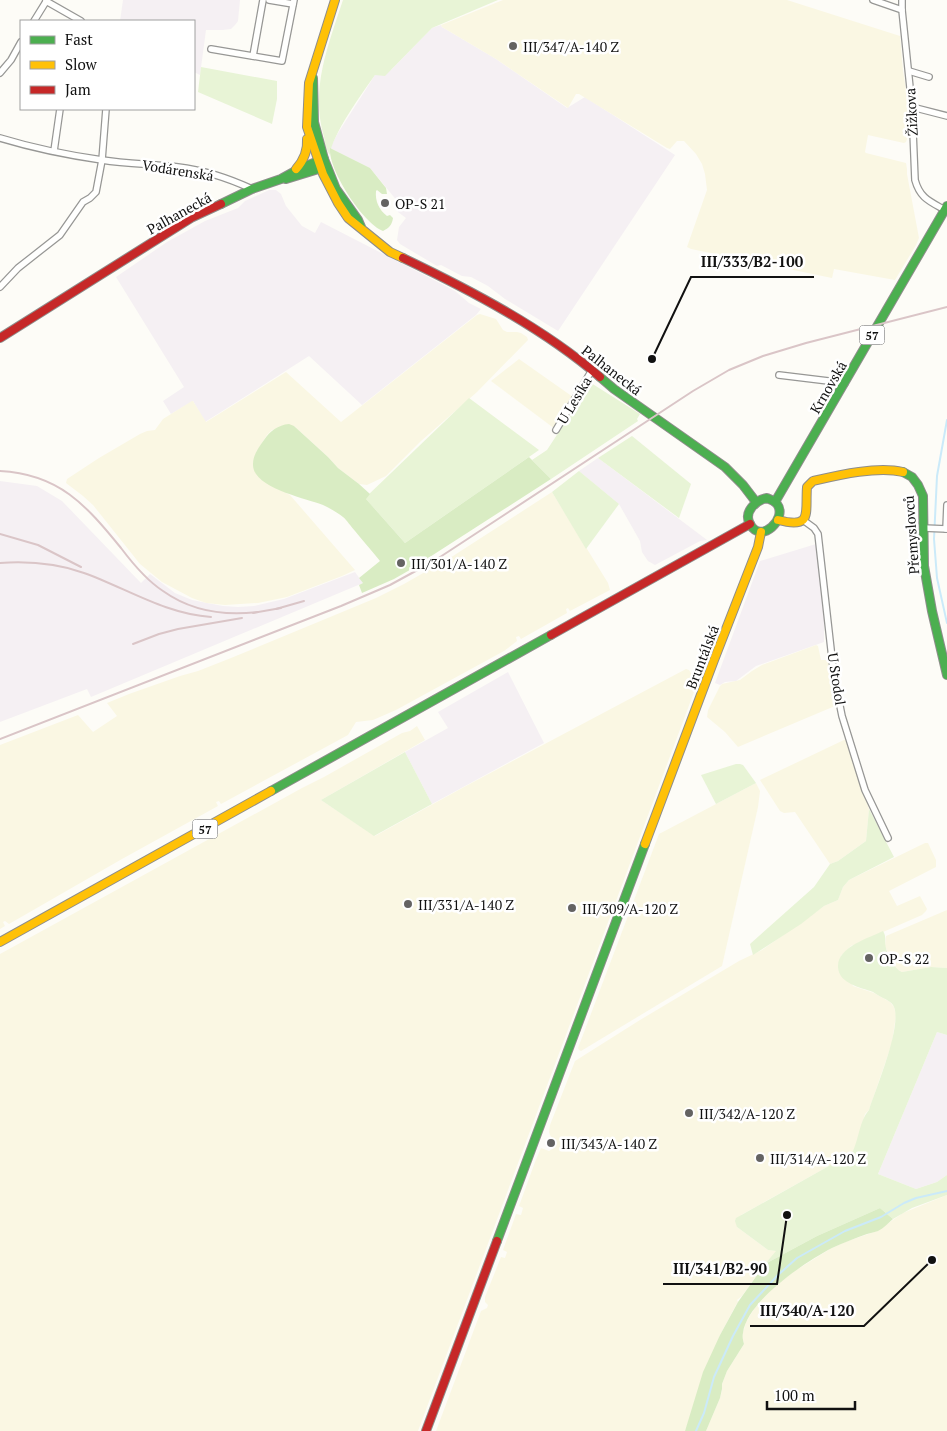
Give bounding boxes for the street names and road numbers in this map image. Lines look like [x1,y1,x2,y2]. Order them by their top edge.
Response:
street label: Žižkova [900,87,922,137]
street label: Vodárenská [141,155,215,185]
street label: Palhanecká [143,187,215,239]
road number: 57 [860,326,884,344]
street label: Palhanecká [578,341,646,399]
street label: Krnovská [805,357,851,417]
street label: U Lesíka [552,373,596,427]
street label: Přemyslovců [899,495,923,575]
street label: Bruntálská [681,622,723,692]
street label: U Stodol [823,651,851,707]
road number: 57 [192,820,218,839]

